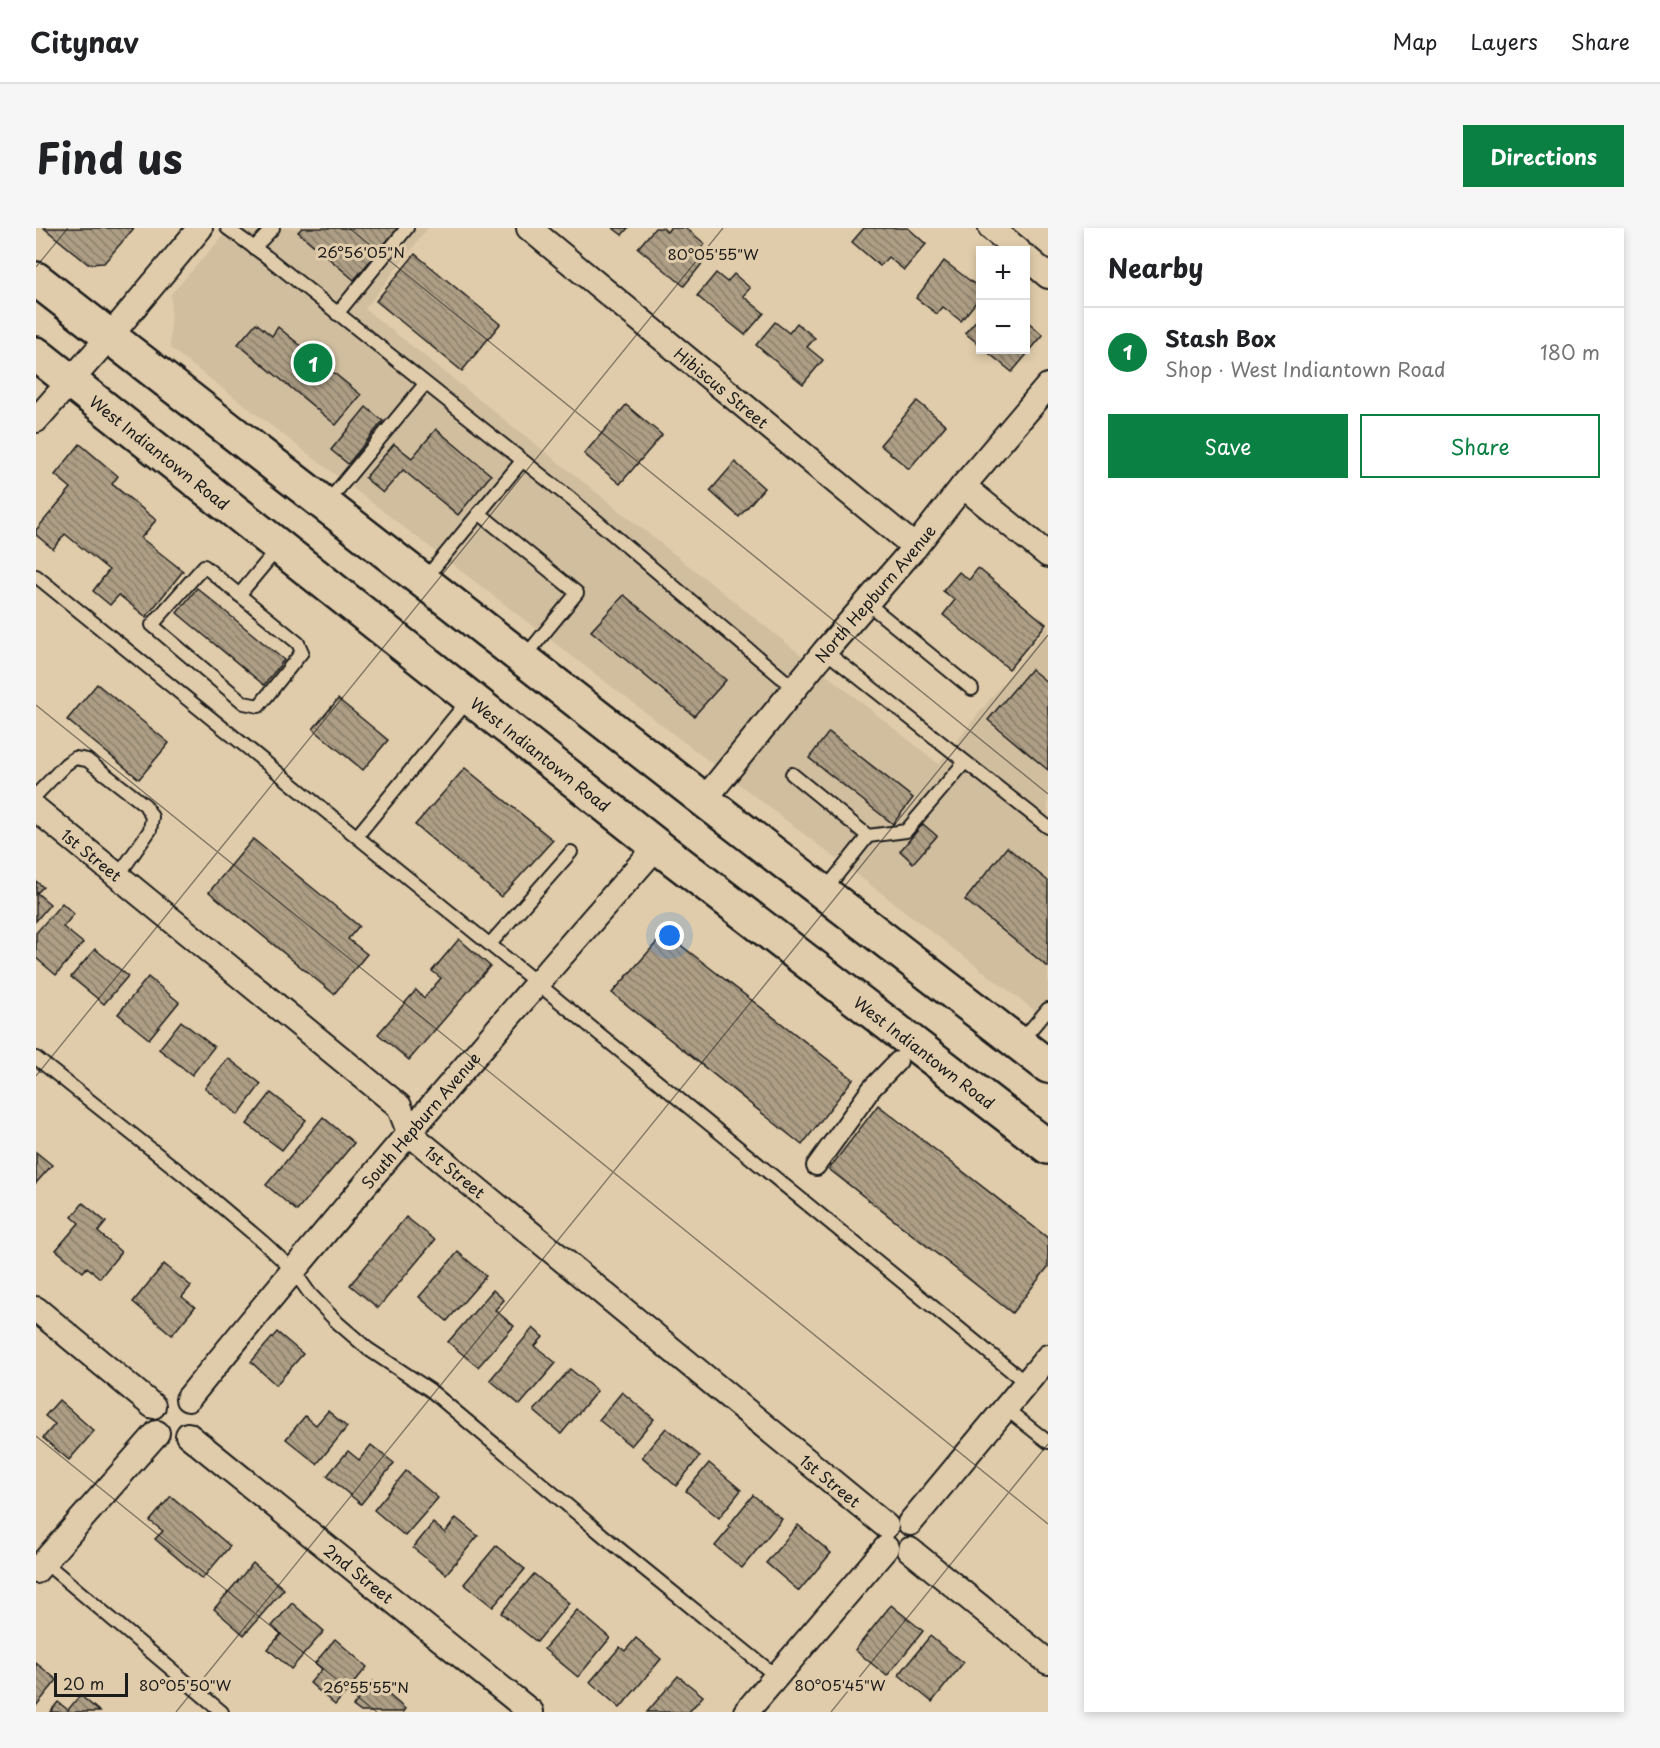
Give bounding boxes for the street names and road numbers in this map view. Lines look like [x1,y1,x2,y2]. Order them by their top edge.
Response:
street label: Hibiscus Street [669,341,774,434]
street label: West Indiantown Road [85,389,235,515]
street label: North Hepburn Avenue [809,519,941,667]
street label: West Indiantown Road [466,691,616,817]
street label: 1st Street [56,822,128,887]
street label: West Indiantown Road [849,990,1000,1114]
street label: South Hepburn Avenue [355,1046,485,1193]
street label: 1st Street [420,1139,491,1204]
street label: 1st Street [795,1448,866,1513]
street label: 2nd Street [319,1538,399,1609]

